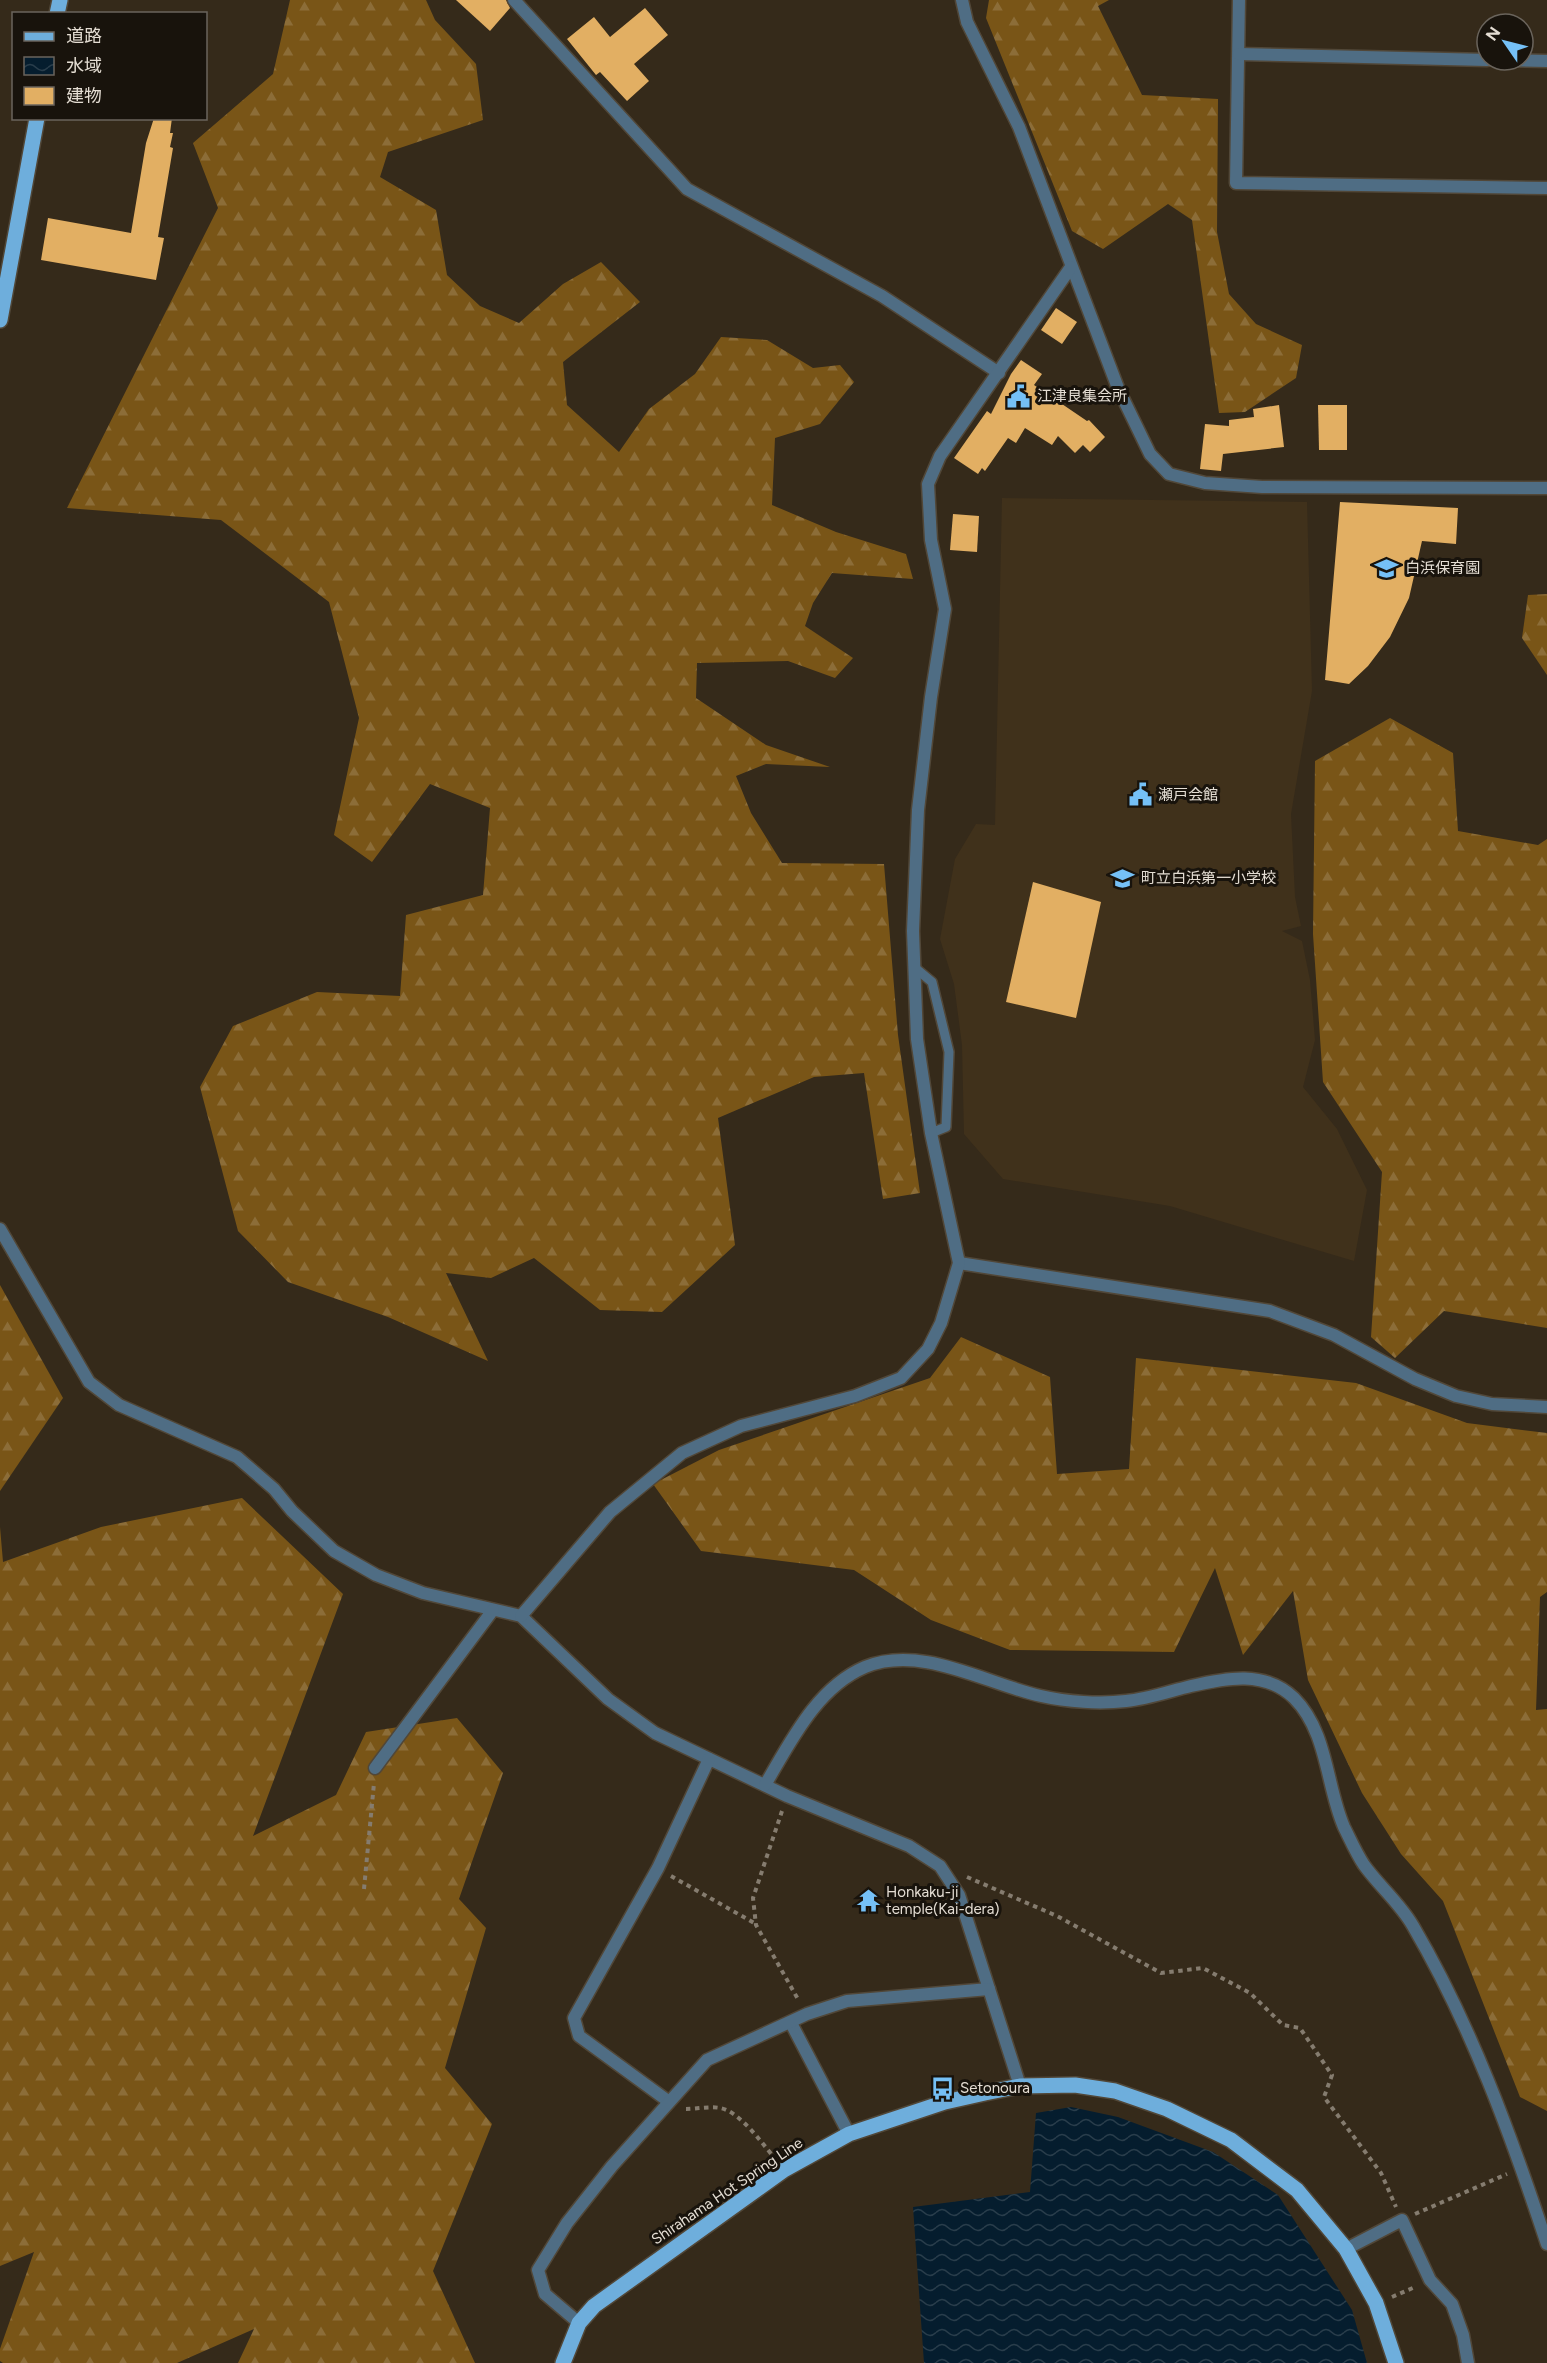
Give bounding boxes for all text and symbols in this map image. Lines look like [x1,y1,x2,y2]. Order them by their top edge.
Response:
legend [12,12,207,120]
north arrow [1475,12,1535,72]
text: N [1482,23,1504,44]
text: 道路 [66,25,102,47]
text: 水域 [66,55,102,77]
text: 建物 [66,85,102,107]
public building icon: 江津良集会所 [1006,383,1032,409]
place label: 江津良集会所 [1037,387,1127,405]
school or university icon: 白浜保育園 [1374,555,1400,581]
place label: 白浜保育園 [1405,559,1480,577]
public building icon: 瀬戸会館 [1127,782,1153,808]
place label: 瀬戸会館 [1158,786,1218,804]
school or university icon: 町立白浜第一小学校 [1110,865,1136,891]
place label: 町立白浜第一小学校 [1141,869,1276,887]
place label: Honkaku-ji temple(Kai-dera) [886,1883,1000,1918]
temple icon: Honkaku-ji temple(Kai-dera) [855,1888,881,1914]
bus stop icon: Setonoura [929,2075,955,2101]
place label: Setonoura [960,2079,1030,2097]
street label: Shirahama Hot Spring Line [648,2134,806,2248]

